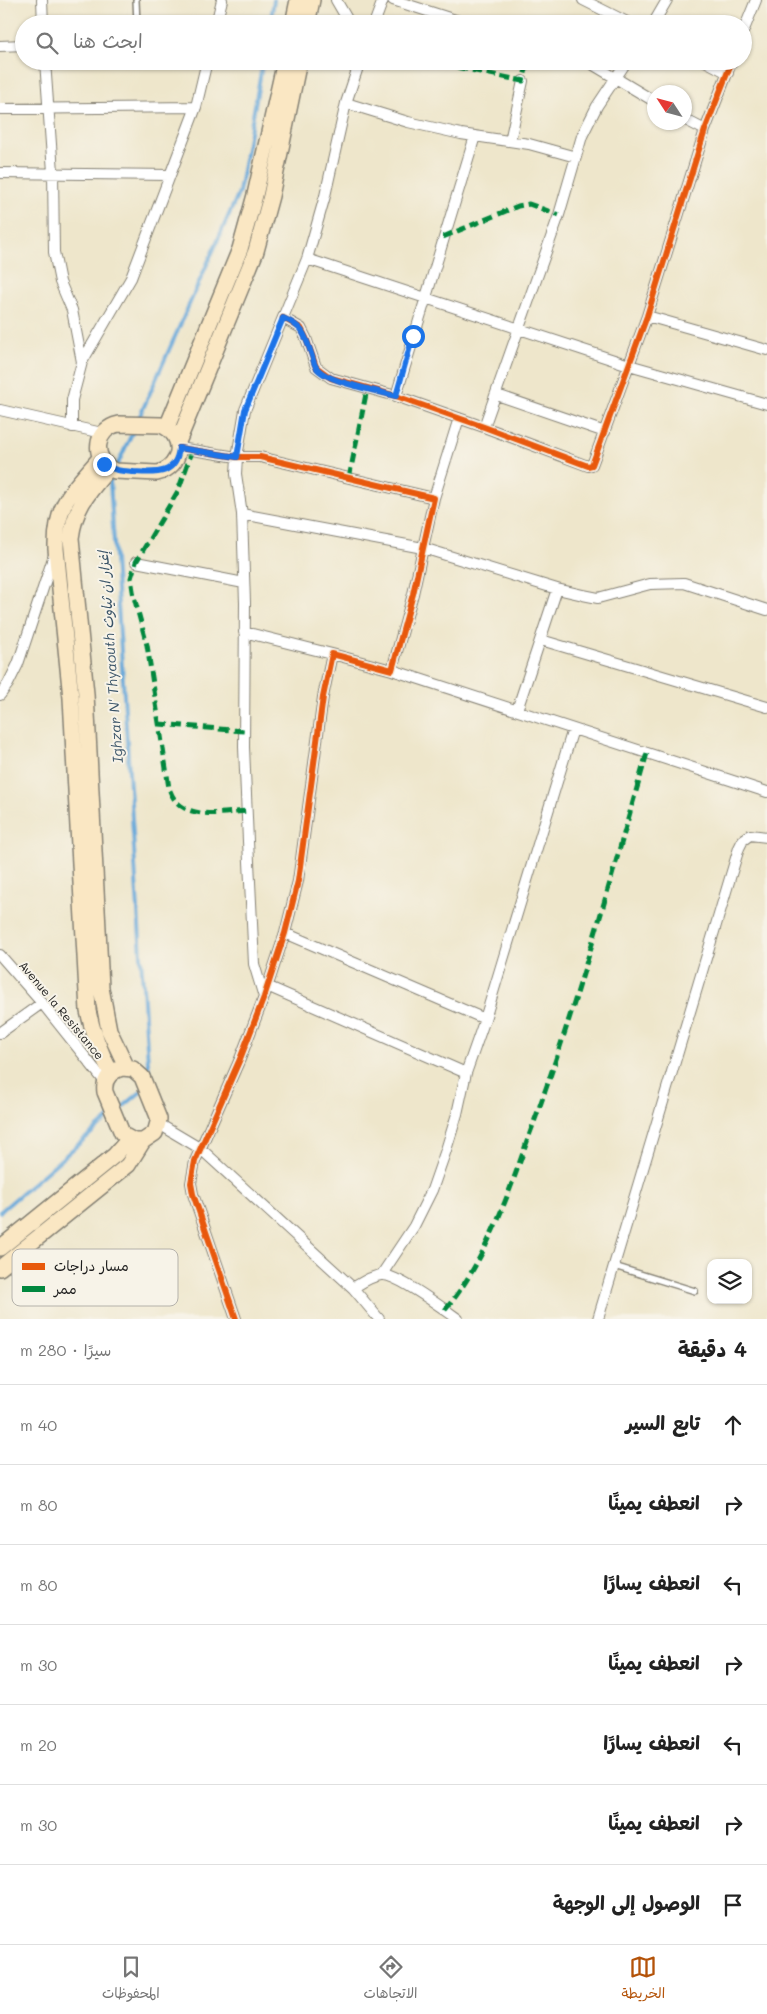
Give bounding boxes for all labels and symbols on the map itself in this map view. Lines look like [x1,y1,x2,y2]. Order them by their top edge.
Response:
north arrow [647,85,692,130]
route start [402,325,425,348]
route end [93,453,116,476]
water label: Ighzar N' Thyaouth إغزار ان ثياوث [93,548,127,763]
street label: Avenue la Resistance [16,957,108,1063]
legend [12,1249,178,1306]
text: مسار دراجات [54,1256,129,1275]
text: ممر [53,1279,77,1298]

